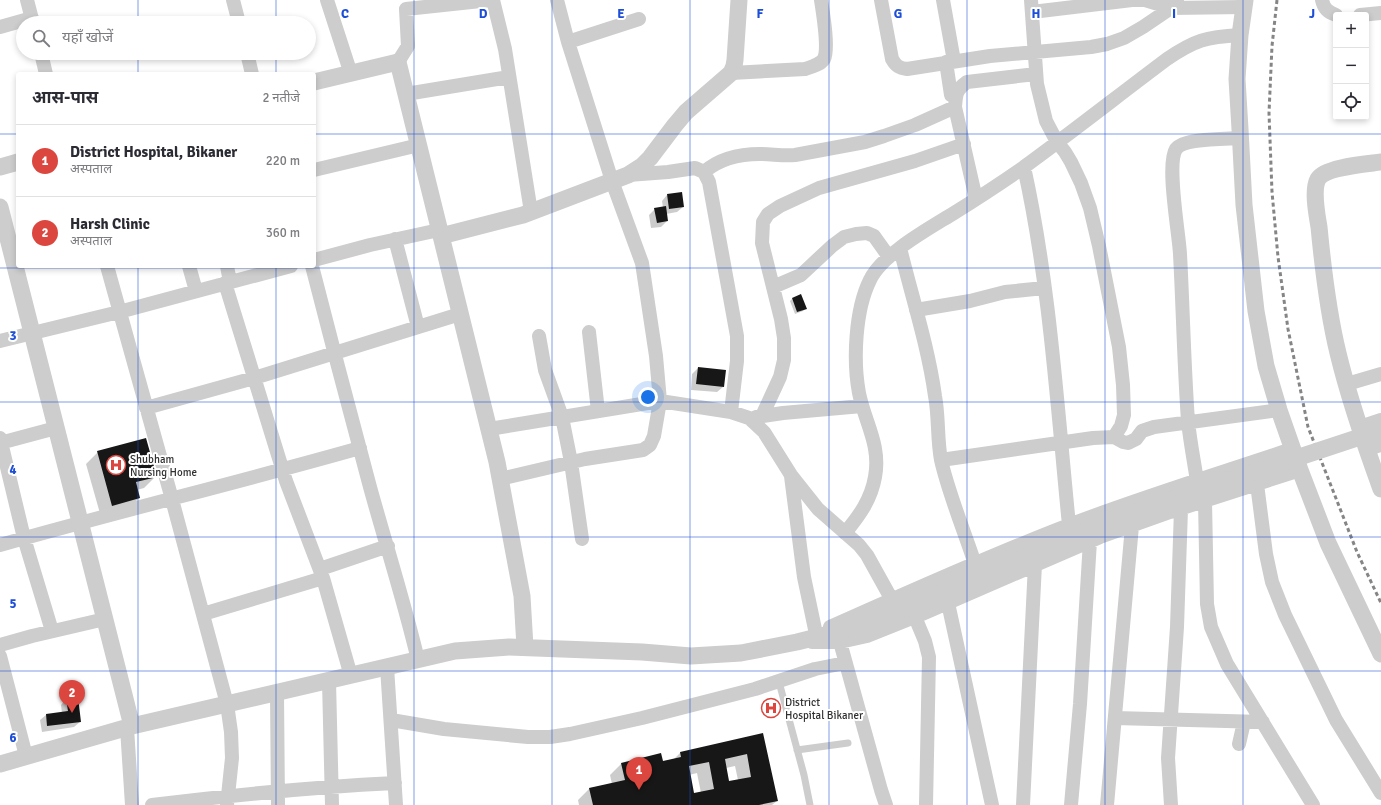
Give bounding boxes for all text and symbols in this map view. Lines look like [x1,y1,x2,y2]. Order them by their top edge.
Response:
text: C [341,6,349,22]
text: D [479,6,488,22]
text: E [617,6,625,22]
text: F [757,6,764,22]
text: G [894,6,902,22]
text: H [1032,6,1040,22]
text: I [1172,6,1176,22]
text: J [1309,6,1315,22]
map controls [1333,12,1369,120]
button: + [1333,12,1369,48]
search box [16,16,316,60]
icon: search [30,27,52,49]
text: यहाँ खोजें [62,28,113,46]
button: − [1333,48,1369,84]
button: locate [1333,84,1369,120]
text: आस-पास [32,87,98,108]
text: 2 नतीजे [262,90,300,106]
text: District Hospital, Bikaner [70,143,237,161]
text: 1 [41,153,49,169]
text: 220 m [266,153,300,169]
text: अस्पताल [70,161,112,177]
text: Harsh Clinic [70,215,150,233]
text: 2 [41,225,49,241]
text: 360 m [266,225,300,241]
text: अस्पताल [70,233,112,249]
text: 3 [9,328,17,344]
your location [638,387,658,407]
place label: Shubham Nursing Home [130,453,197,479]
hospital icon: Shubham Nursing Home [105,454,127,476]
text: 4 [9,462,17,478]
text: 5 [9,596,17,612]
pin: 2 [59,680,85,713]
place label: District Hospital Bikaner [785,696,863,722]
hospital icon: District Hospital Bikaner [760,697,782,719]
text: 6 [9,730,17,746]
pin: 1 [626,757,652,790]

